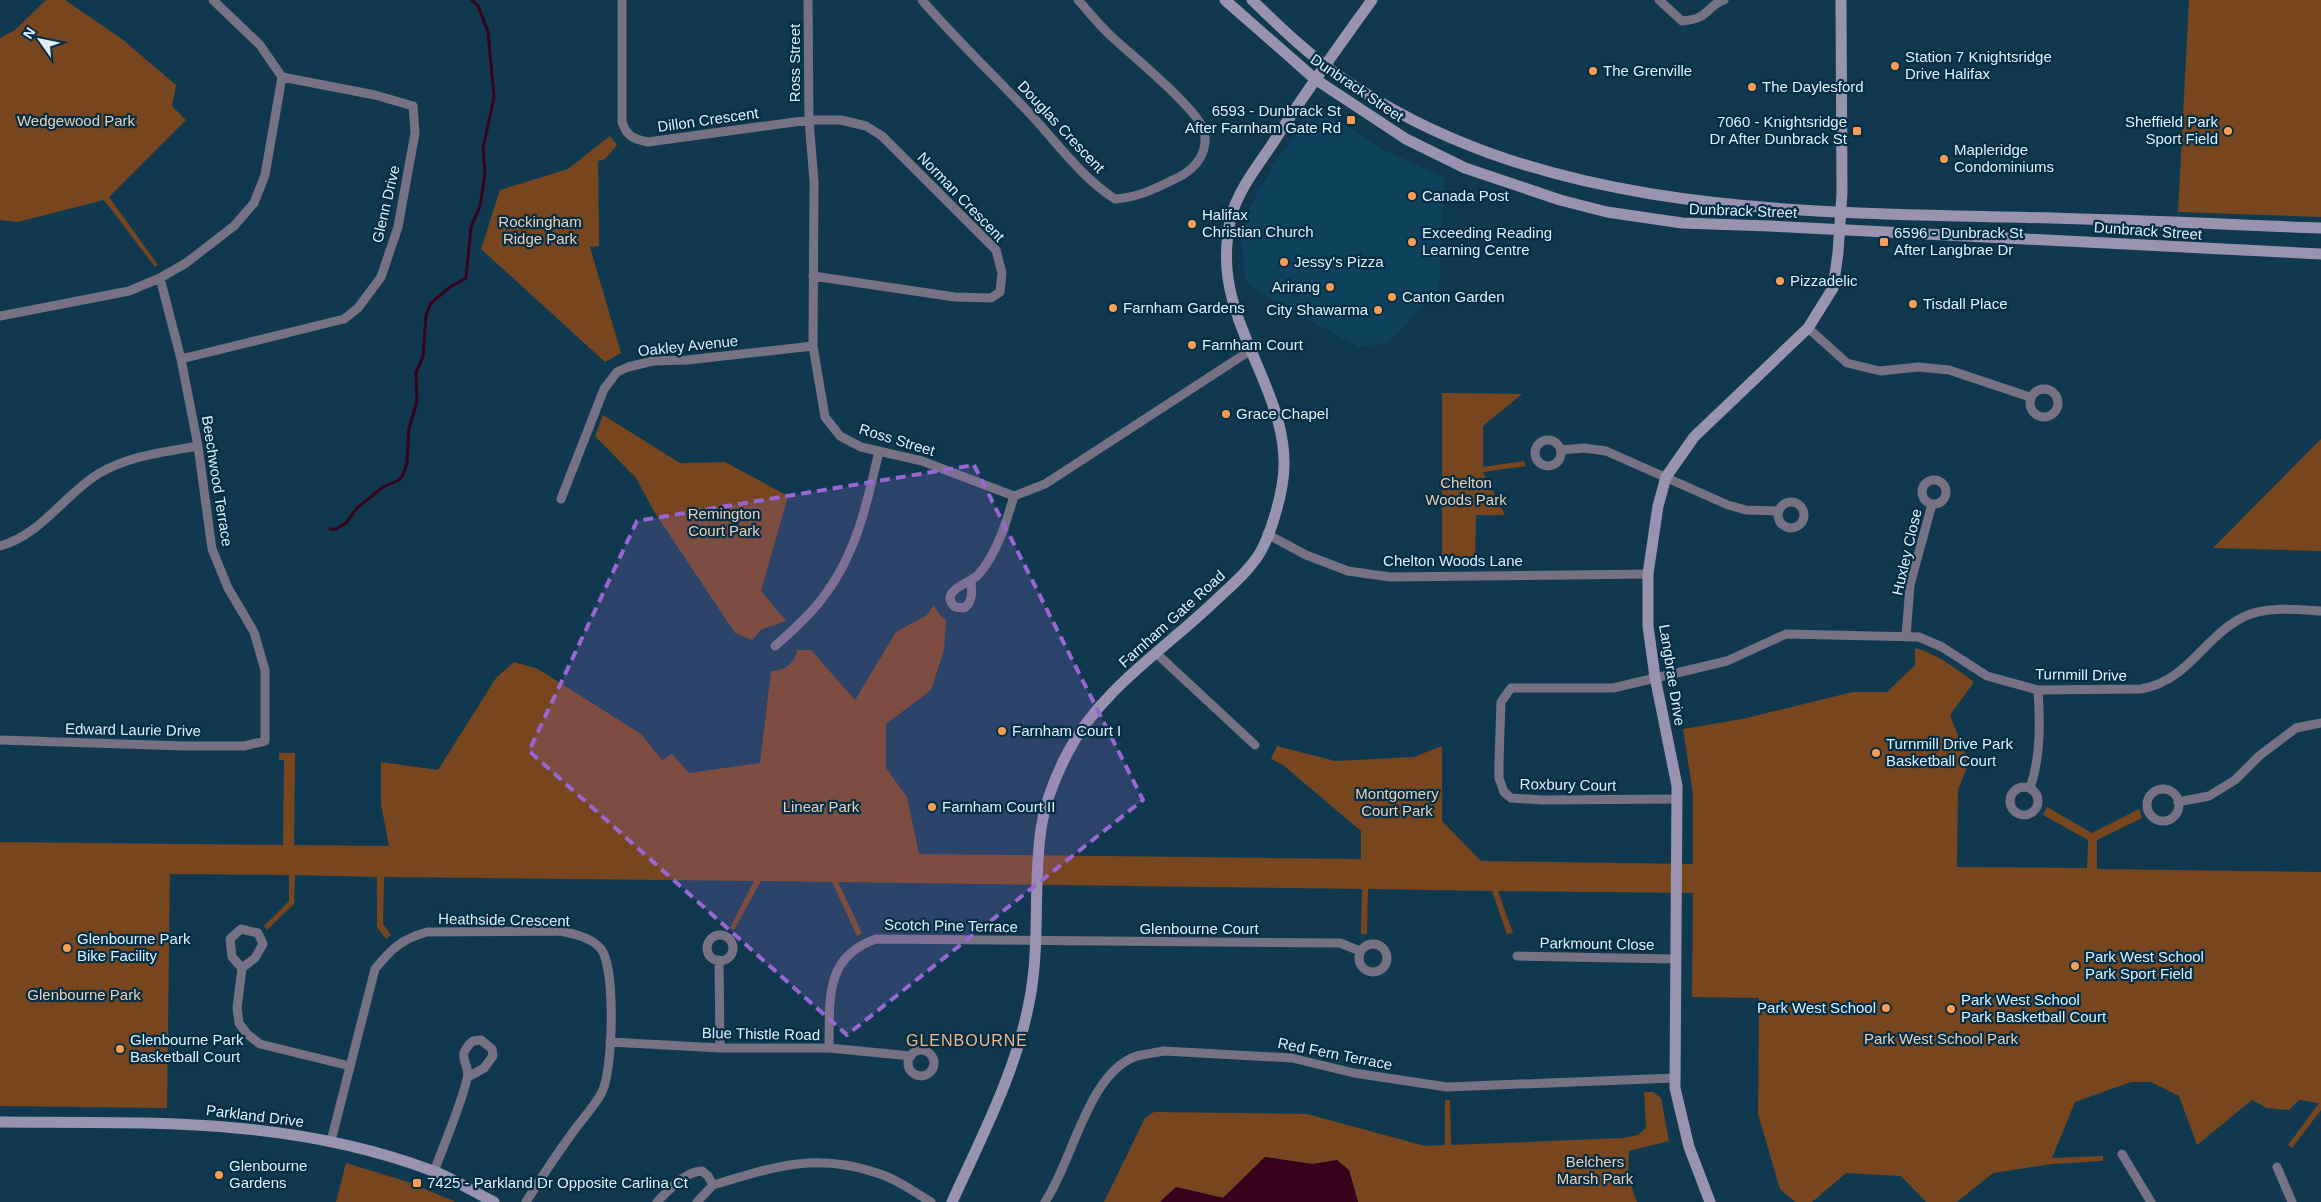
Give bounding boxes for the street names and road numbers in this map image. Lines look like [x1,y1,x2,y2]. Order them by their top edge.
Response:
street label: Ross Street [786,23,803,102]
street label: Dunbrack Street [1308,50,1408,125]
street label: Douglas Crescent [1014,77,1109,177]
street label: Dillon Crescent [656,104,760,135]
street label: Norman Crescent [914,148,1009,245]
street label: Glenn Drive [368,163,403,244]
street label: Dunbrack Street [1689,200,1798,221]
street label: Dunbrack Street [2093,218,2204,243]
street label: Oakley Avenue [637,332,739,359]
street label: Beechwood Terrace [199,414,236,548]
street label: Ross Street [857,420,938,459]
street label: Huxley Close [1888,507,1925,597]
street label: Chelton Woods Lane [1383,552,1523,569]
street label: Farnham Gate Road [1115,567,1228,671]
street label: Langbrae Drive [1656,623,1689,727]
street label: Turnmill Drive [2035,665,2127,684]
street label: Edward Laurie Drive [65,720,201,739]
street label: Roxbury Court [1520,775,1617,794]
street label: Heathside Crescent [438,910,571,929]
street label: Scotch Pine Terrace [884,916,1018,935]
street label: Glenbourne Court [1139,920,1259,937]
street label: Parkmount Close [1539,934,1655,953]
street label: Blue Thistle Road [702,1024,820,1043]
street label: Red Fern Terrace [1276,1034,1394,1073]
street label: Parkland Drive [205,1101,305,1130]

